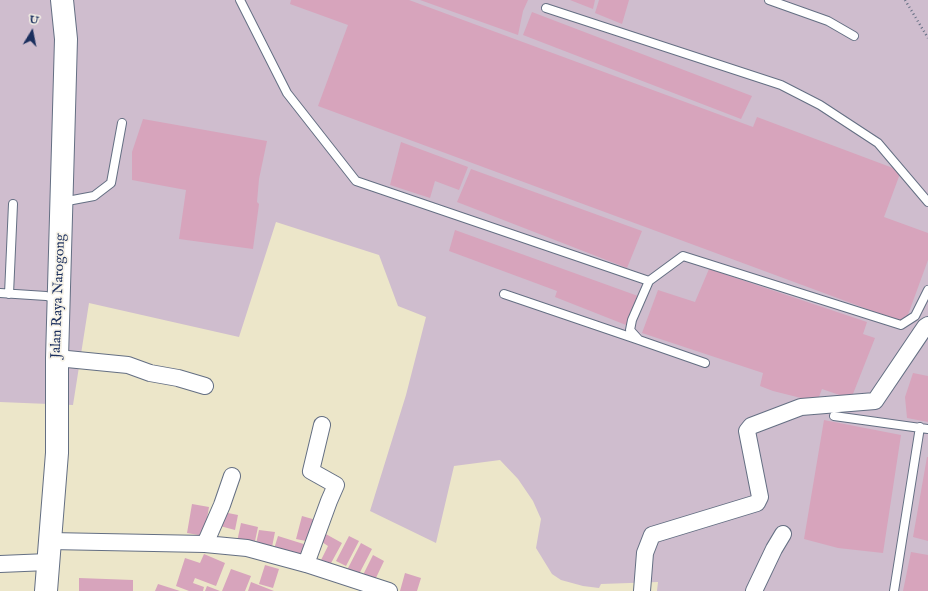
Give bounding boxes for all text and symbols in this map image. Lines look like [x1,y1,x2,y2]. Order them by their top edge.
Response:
north arrow [12,12,52,52]
text: U [28,12,40,28]
street label: Jalan Raya Narogong [48,233,70,359]

